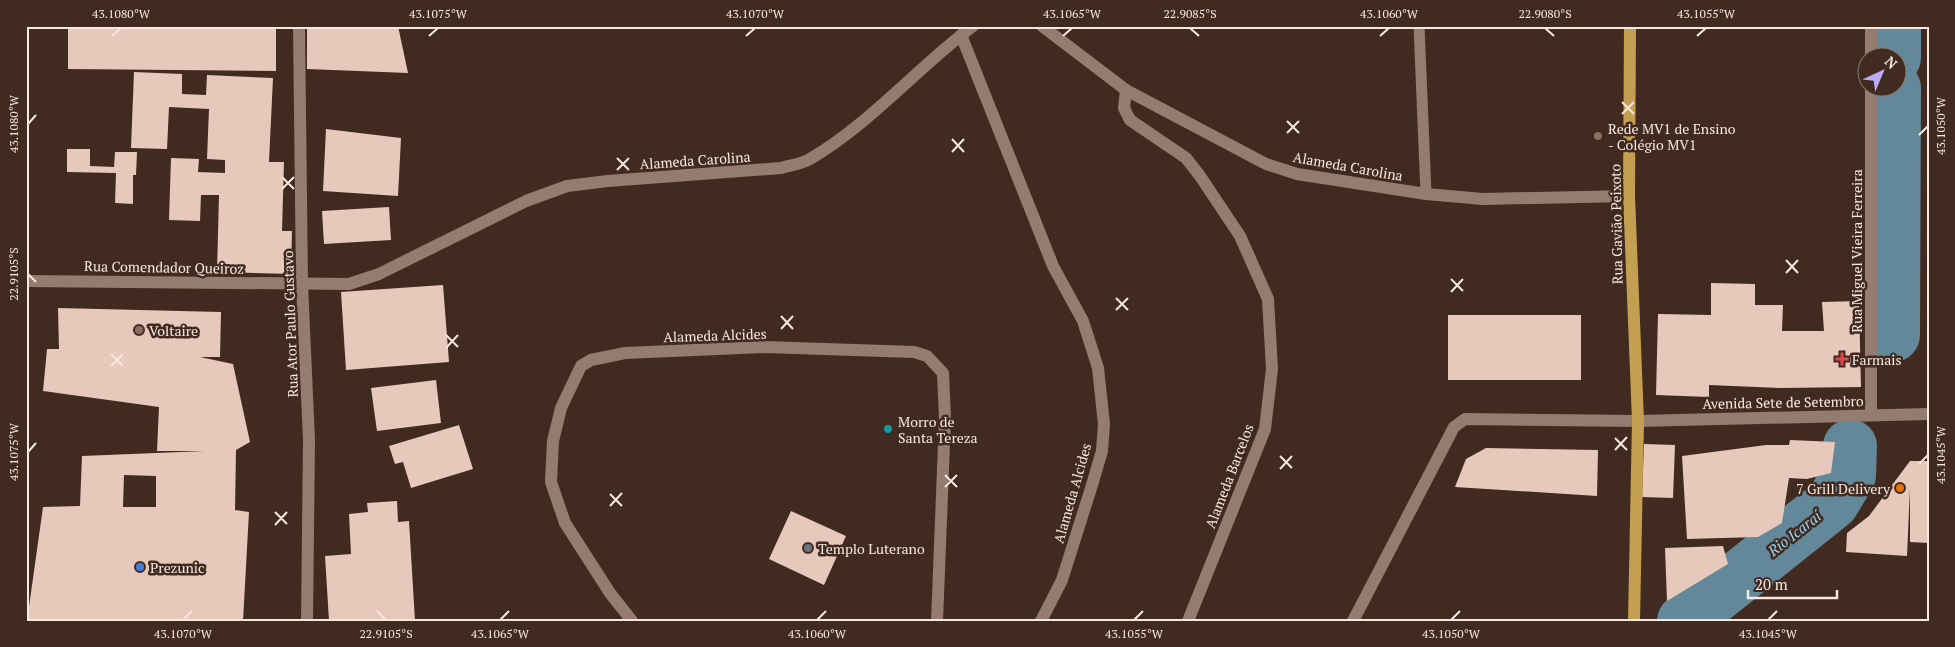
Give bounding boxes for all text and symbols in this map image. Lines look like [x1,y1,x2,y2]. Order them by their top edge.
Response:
text: 43.1080°W [92,6,151,21]
text: 43.1075°W [409,6,468,21]
text: 43.1070°W [726,6,785,21]
text: 43.1065°W [1043,6,1102,21]
text: 22.9085°S [1163,6,1217,21]
text: 43.1060°W [1360,6,1419,21]
text: 22.9080°S [1518,6,1572,21]
text: 43.1055°W [1677,6,1736,21]
north arrow [1858,48,1908,98]
text: N [1881,52,1902,73]
text: 43.1080°W [6,94,21,153]
text: 43.1050°W [1933,96,1948,155]
place label: Rede MV1 de Ensino - Colégio MV1 [1608,119,1736,154]
marker: Rede MV1 de Ensino - Colégio MV1 [1592,130,1604,142]
street label: Alameda Carolina [639,147,751,173]
street label: Alameda Carolina [1292,147,1404,185]
street label: Rua Gavião Peixoto [1605,163,1627,284]
street label: Rua Miguel Vieira Ferreira [1847,169,1866,333]
text: 22.9105°S [6,247,21,301]
street label: Rua Ator Paulo Gustavo [278,250,302,398]
street label: Rua Comendador Queiroz [84,256,244,278]
place label: Voltaire [149,321,198,340]
marker: Voltaire [133,324,145,336]
street label: Alameda Alcides [663,324,767,346]
place label: Farmais [1852,350,1902,369]
marker: Farmais [1836,353,1848,365]
street label: Avenida Sete de Setembro [1702,391,1864,413]
place label: Morro de Santa Tereza [898,412,978,447]
street label: Alameda Barcelos [1200,421,1258,531]
text: 43.1075°W [6,422,21,481]
marker: Morro de Santa Tereza [882,423,894,435]
text: 43.1045°W [1933,425,1948,484]
street label: Alameda Alcides [1049,441,1095,545]
place label: 7 Grill Delivery [1796,479,1891,498]
marker: 7 Grill Delivery [1894,482,1906,494]
water label: Rio Icaraí [1762,505,1826,561]
place label: Templo Luterano [818,539,925,558]
marker: Templo Luterano [802,542,814,554]
place label: Prezunic [150,558,205,577]
marker: Prezunic [134,561,146,573]
scale bar [1748,567,1836,599]
text: 20 m [1755,574,1788,594]
text: 43.1070°W [154,626,213,641]
text: 22.9105°S [359,626,413,641]
text: 43.1065°W [471,626,530,641]
text: 43.1060°W [788,626,847,641]
text: 43.1055°W [1105,626,1164,641]
text: 43.1050°W [1422,626,1481,641]
text: 43.1045°W [1739,626,1798,641]

